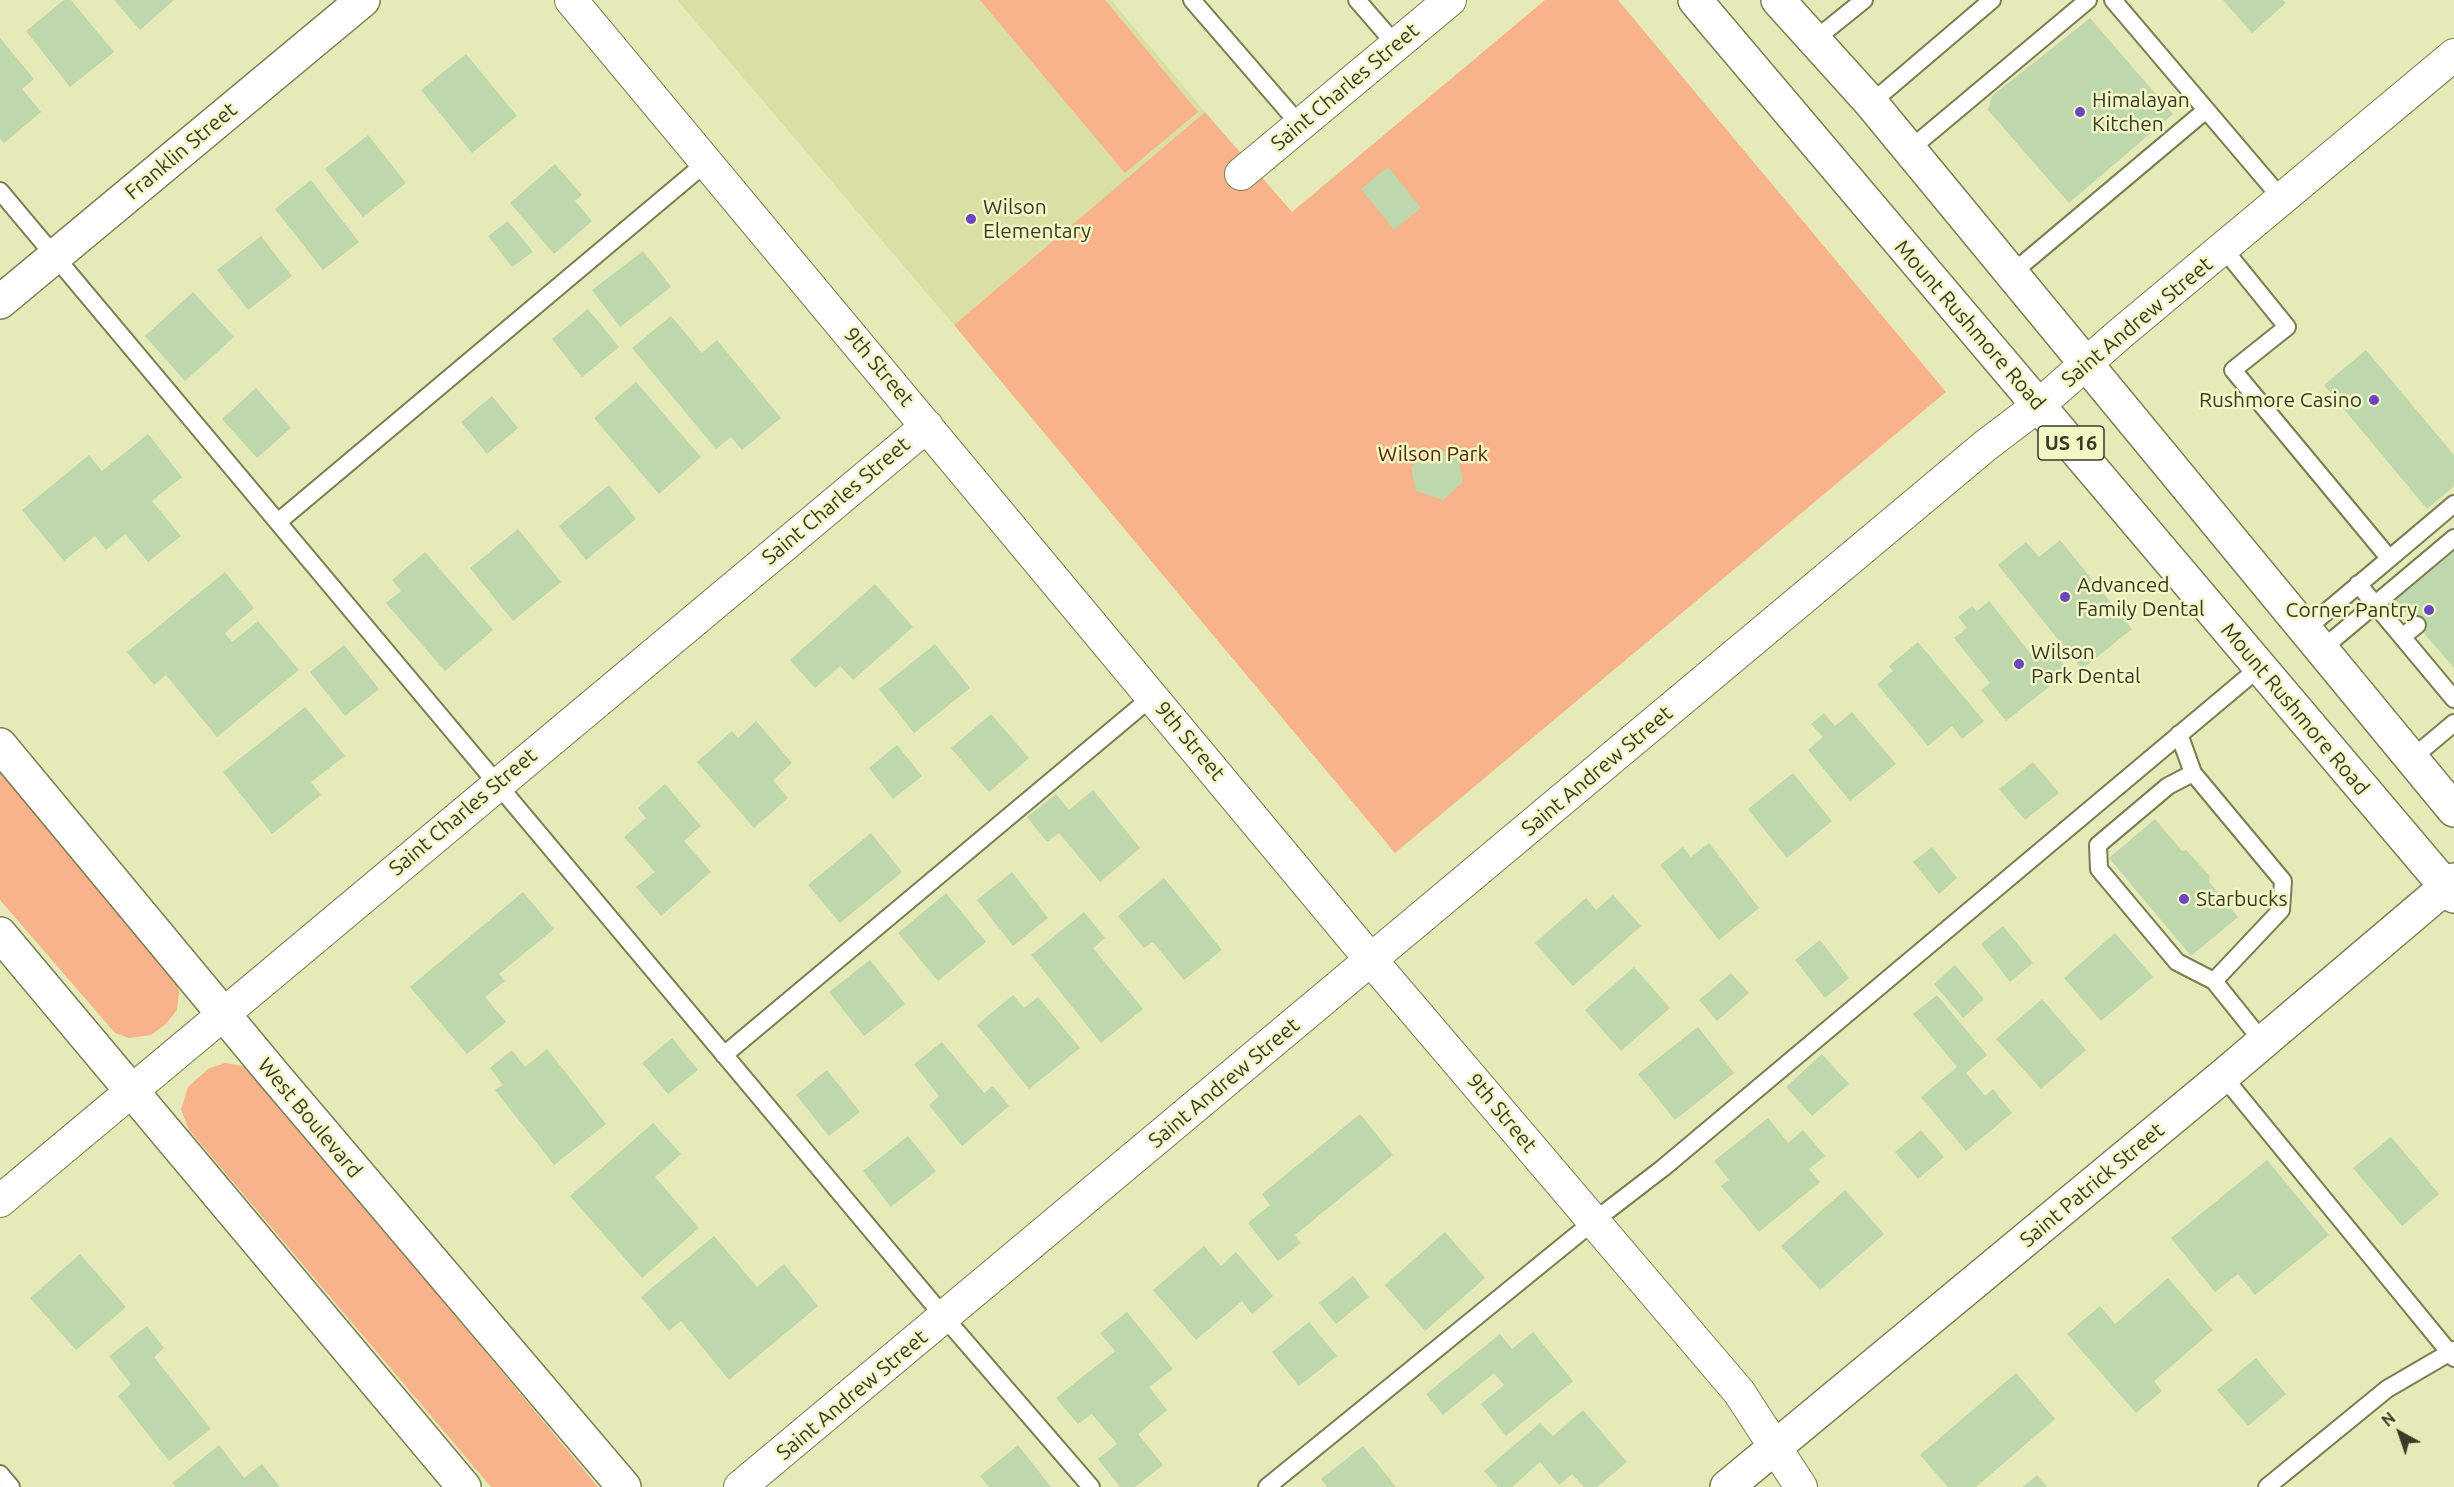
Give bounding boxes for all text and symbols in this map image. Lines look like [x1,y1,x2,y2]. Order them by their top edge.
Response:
street label: Saint Charles Street [1266,18,1424,156]
place label: Himalayan Kitchen [2092,87,2190,137]
street label: Franklin Street [120,97,242,205]
marker: Himalayan Kitchen [2073,105,2087,119]
place label: Wilson Elementary [983,194,1091,244]
marker: Wilson Elementary [964,212,978,226]
street label: Mount Rushmore Road [1889,235,2051,415]
street label: Saint Andrew Street [2056,252,2218,392]
street label: 9th Street [839,322,919,412]
place label: Rushmore Casino [2199,387,2362,413]
marker: Rushmore Casino [2367,393,2381,407]
road number: US 16 [2038,426,2104,460]
street label: Saint Charles Street [757,432,915,570]
park label: Wilson Park [1378,441,1488,467]
place label: Advanced Family Dental [2077,572,2205,622]
marker: Advanced Family Dental [2058,590,2072,604]
place label: Corner Pantry [2286,597,2417,623]
marker: Corner Pantry [2422,603,2436,617]
street label: Mount Rushmore Road [2216,618,2374,800]
place label: Wilson Park Dental [2031,639,2140,689]
marker: Wilson Park Dental [2012,657,2026,671]
street label: 9th Street [1150,696,1230,786]
street label: Saint Andrew Street [1516,701,1678,841]
street label: Saint Charles Street [384,743,542,881]
place label: Starbucks [2196,886,2288,912]
marker: Starbucks [2177,892,2191,906]
street label: Saint Andrew Street [1143,1013,1305,1153]
street label: West Boulevard [253,1053,367,1183]
street label: 9th Street [1462,1068,1542,1158]
street label: Saint Patrick Street [2015,1117,2169,1253]
street label: Saint Andrew Street [771,1325,933,1465]
north arrow [2370,1403,2430,1463]
text: N [2378,1408,2399,1430]

